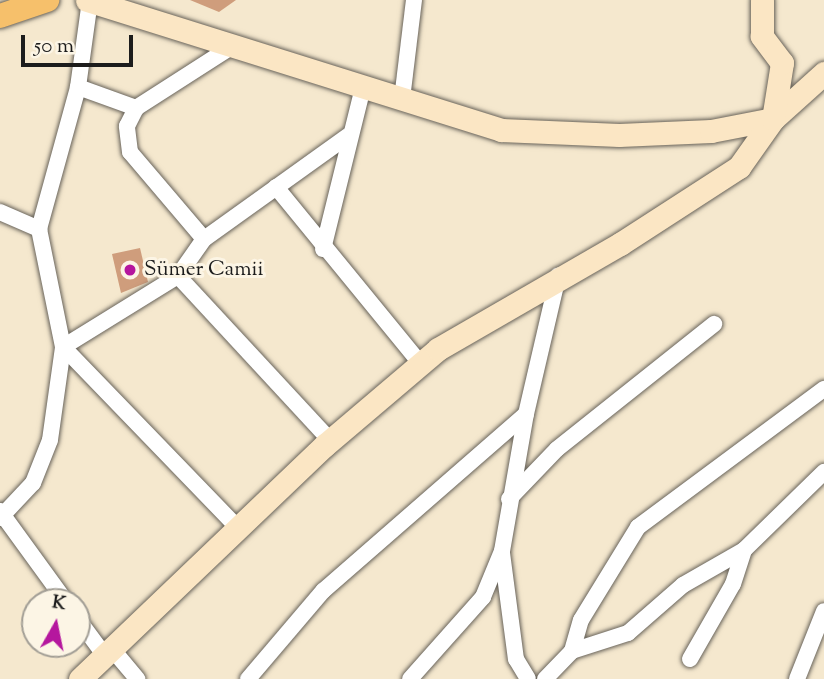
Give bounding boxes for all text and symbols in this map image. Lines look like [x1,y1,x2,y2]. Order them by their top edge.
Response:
scale bar [24,21,136,65]
text: 50 m [34,32,74,62]
place label: Sümer Camii [144,257,264,283]
marker: Sümer Camii [122,262,138,278]
north arrow [21,588,91,658]
text: K [50,589,68,618]

